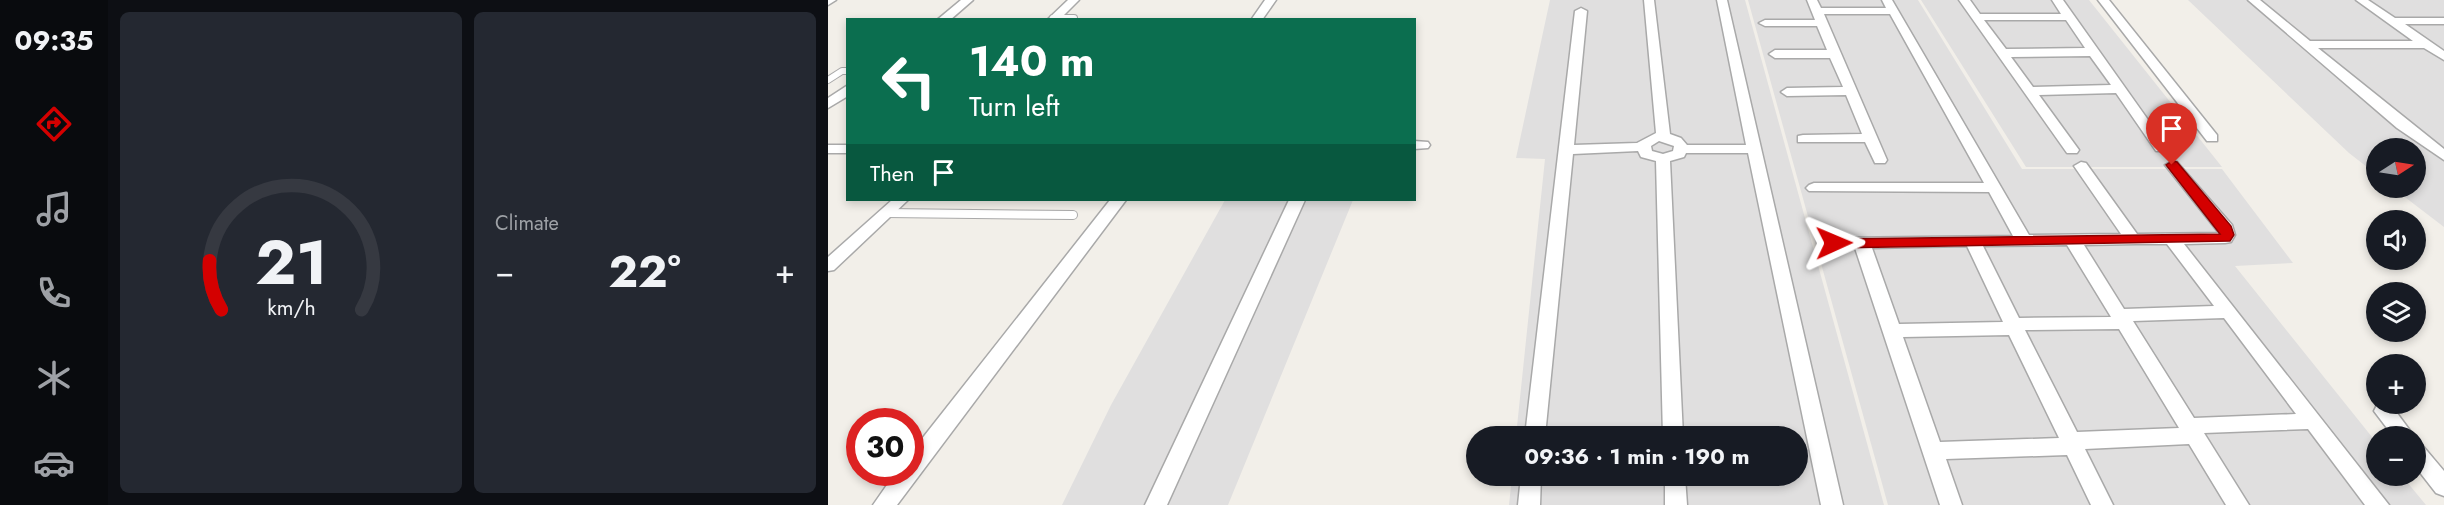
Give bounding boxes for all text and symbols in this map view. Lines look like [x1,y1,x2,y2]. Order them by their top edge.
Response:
text: 09:35 [15,21,93,60]
text: 140 m [969,31,1095,92]
icon: left [870,42,948,120]
text: Turn left [969,87,1059,126]
icon: directions [33,103,75,145]
pin [2146,103,2197,165]
icon: arrive [2155,112,2188,145]
north arrow [2366,138,2426,198]
map controls [2366,138,2426,486]
icon: arrive [927,156,960,189]
text: Then [870,157,915,189]
icon: music [33,188,75,230]
text: Climate [495,209,559,238]
button: sound [2366,210,2426,270]
position arrow [1802,211,1866,275]
text: 21 [255,217,327,307]
text: 22° [608,239,681,304]
text: − [495,248,514,295]
text: + [775,248,795,295]
icon: phone [33,272,75,314]
button: layers [2366,282,2426,342]
text: km/h [267,292,315,323]
button: + [2366,354,2426,414]
icon: climate [33,357,75,399]
speed limit sign: 30 [846,408,924,486]
button: − [2366,426,2426,486]
text: 09:36 · 1 min · 190 m [1525,440,1750,472]
icon: car [33,442,75,484]

